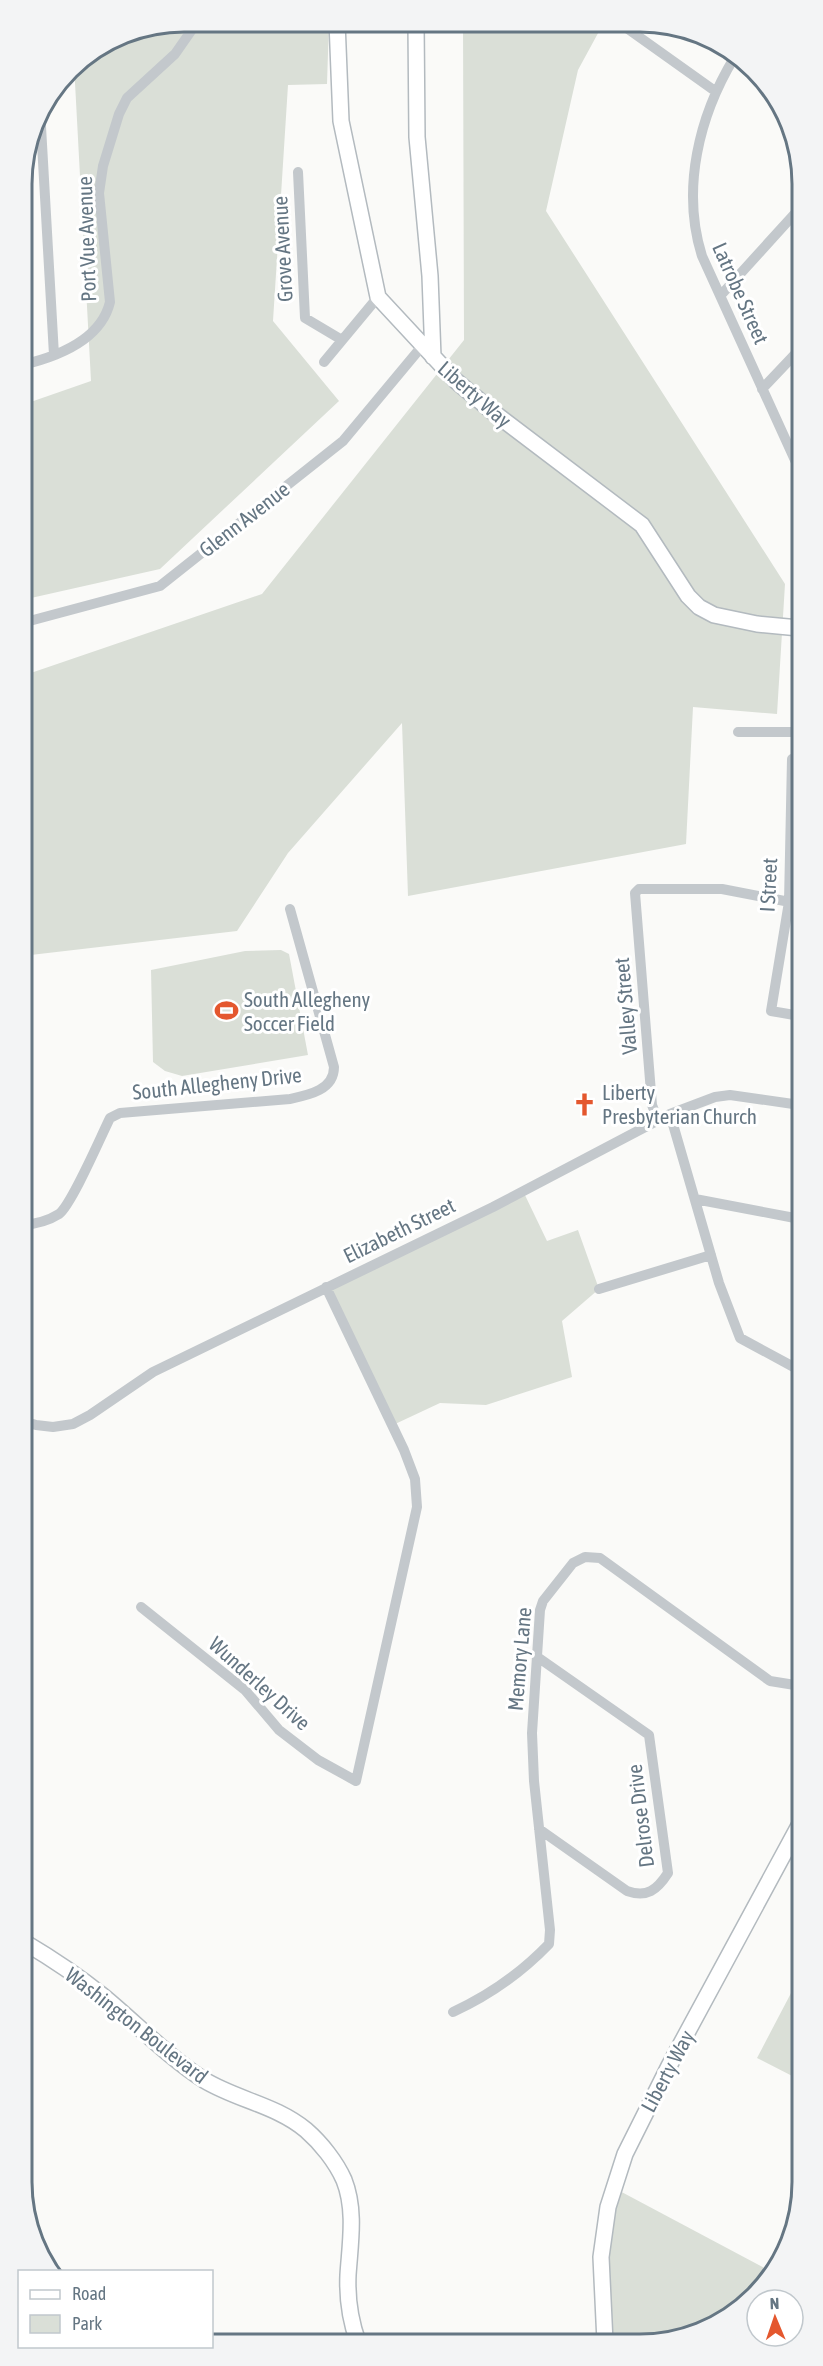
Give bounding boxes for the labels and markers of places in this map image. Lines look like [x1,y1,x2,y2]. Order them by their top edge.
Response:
place label: South Allegheny Soccer Field [244,987,371,1035]
sports icon: South Allegheny Soccer Field [213,998,239,1024]
place label: Liberty Presbyterian Church [602,1080,757,1128]
church icon: Liberty Presbyterian Church [571,1091,597,1117]

